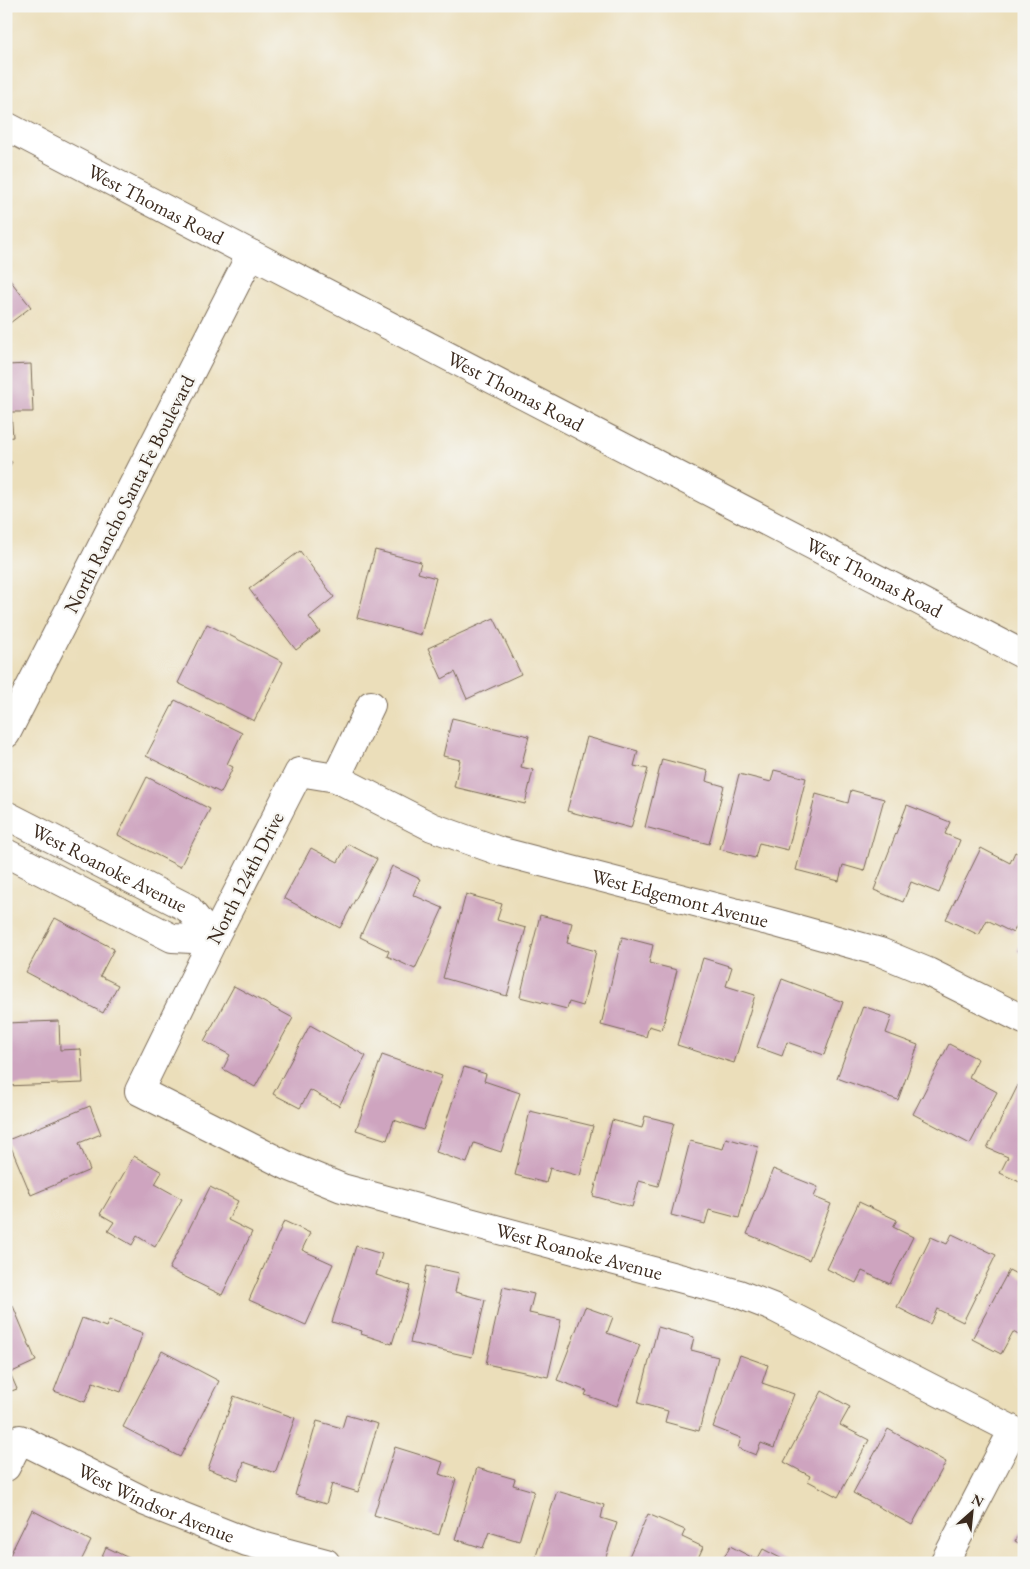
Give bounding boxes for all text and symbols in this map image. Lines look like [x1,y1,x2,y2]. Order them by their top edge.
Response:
street label: West Thomas Road [83,158,229,251]
street label: West Thomas Road [443,345,589,438]
street label: North Rancho Santa Fe Boulevard [58,370,201,617]
street label: West Thomas Road [801,531,948,624]
street label: North 124th Drive [200,807,290,949]
street label: West Roanoke Avenue [27,817,192,918]
street label: West Edgemont Avenue [589,863,772,934]
street label: West Roanoke Avenue [493,1217,666,1286]
street label: West Windsor Avenue [73,1457,239,1549]
north arrow [948,1486,998,1536]
text: N [969,1490,988,1511]

